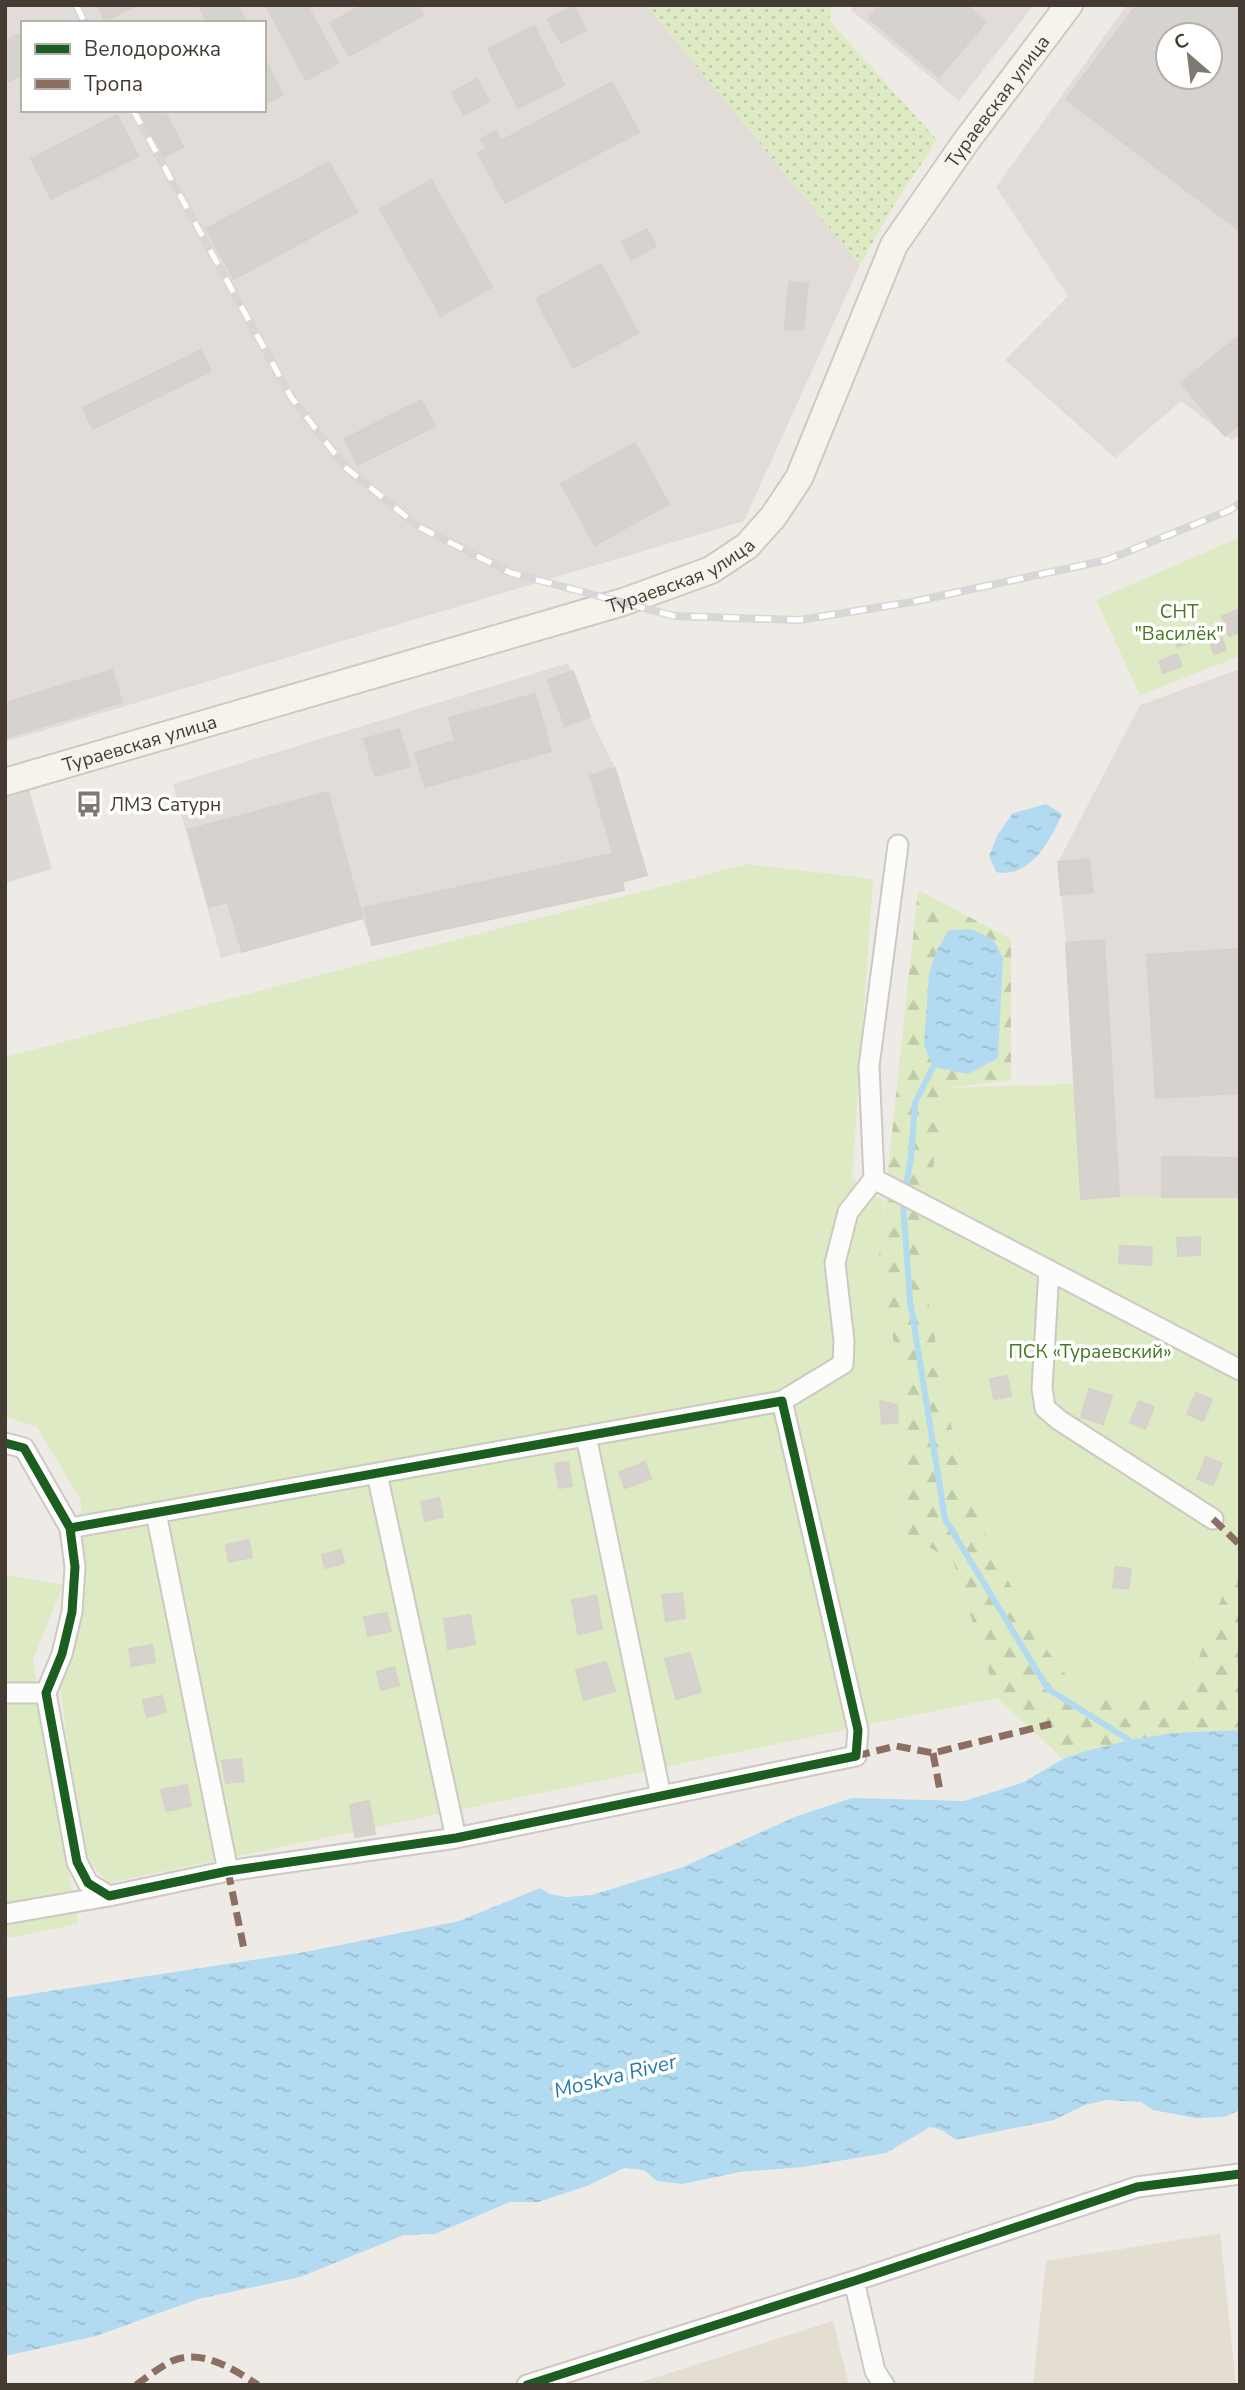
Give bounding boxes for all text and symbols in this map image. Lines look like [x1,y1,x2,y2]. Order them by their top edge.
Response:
legend [21,21,266,112]
north arrow [1154,21,1224,91]
text: С [1170,27,1193,56]
street label: Тураевская улица [940,30,1056,173]
text: Велодорожка [84,35,221,63]
text: Тропа [84,70,143,98]
street label: Тураевская улица [604,533,762,620]
park label: СНТ "Василёк" [1134,599,1224,647]
street label: Тураевская улица [59,709,220,779]
bus stop icon: ЛМЗ Сатурн [74,789,104,819]
place label: ЛМЗ Сатурн [110,792,221,818]
park label: ПСК «Тураевский» [1008,1339,1172,1365]
water label: Moskva River [551,2047,680,2105]

